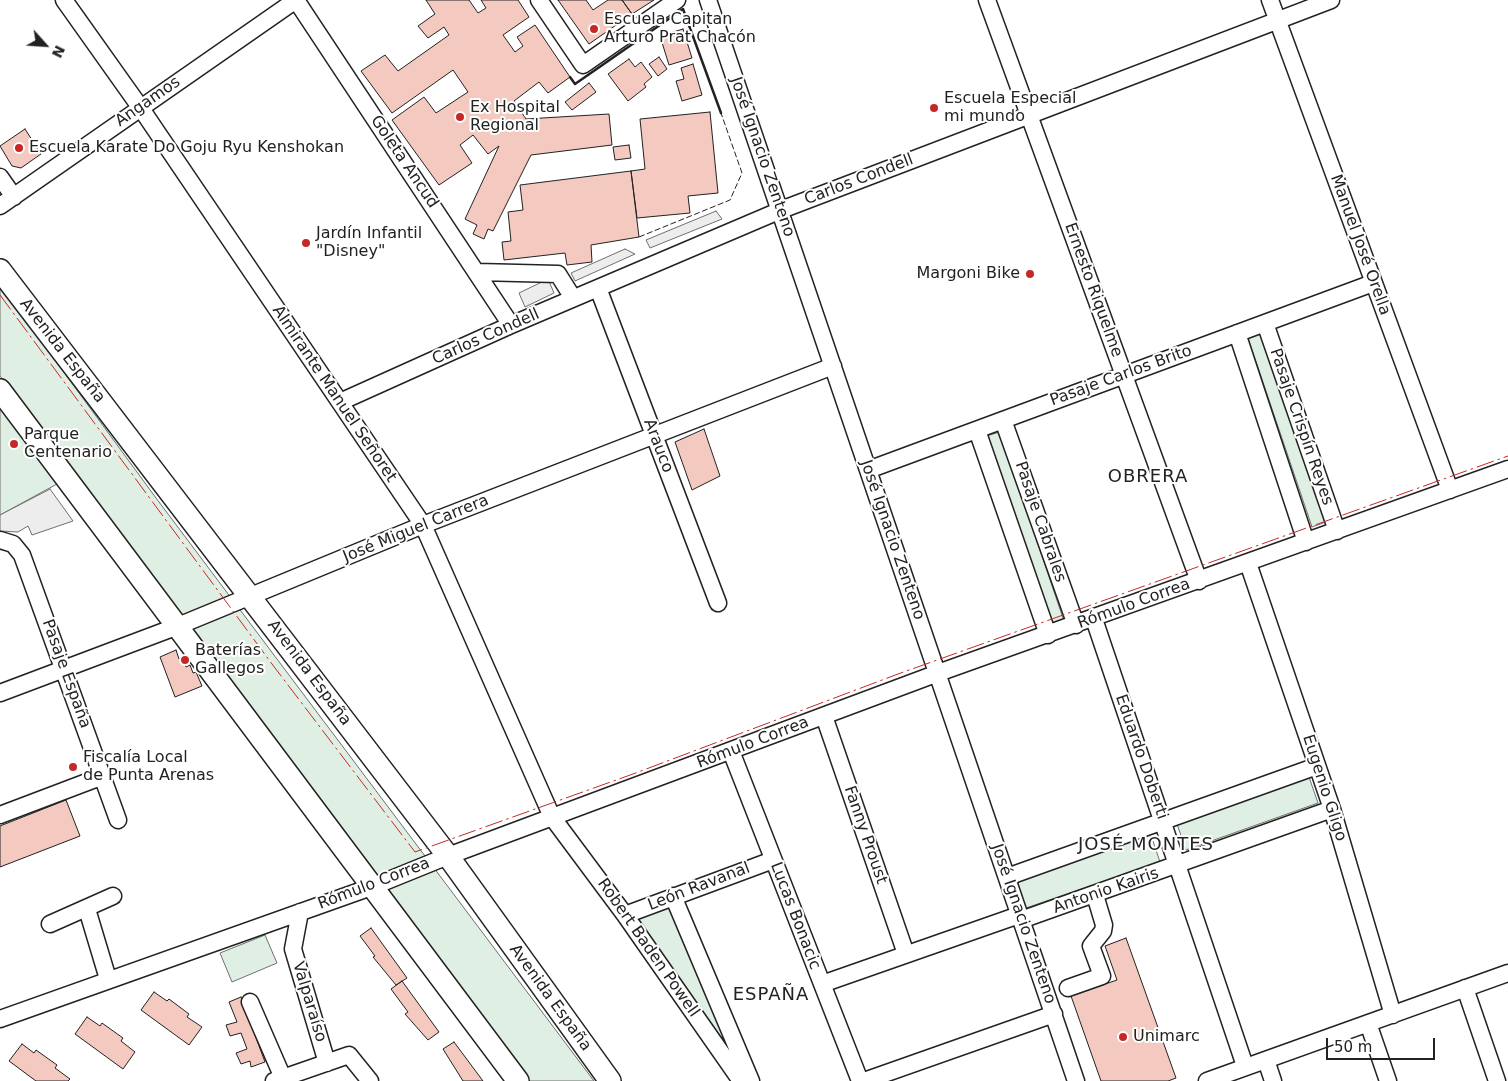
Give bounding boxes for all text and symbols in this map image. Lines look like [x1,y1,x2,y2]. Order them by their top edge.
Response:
place label: Escuela Capitan Arturo Prat Chacón [604,10,756,48]
north arrow [20,20,70,70]
marker: Escuela Capitan Arturo Prat Chacón [588,23,600,35]
text: N [49,43,68,60]
street label: Angamos [112,73,184,131]
street label: José Ignacio Zenteno [726,75,798,239]
place label: Escuela Especial mi mundo [944,89,1076,127]
place label: Ex Hospital Regional [470,98,560,136]
marker: Escuela Especial mi mundo [928,102,940,114]
marker: Ex Hospital Regional [454,111,466,123]
street label: Goleta Ancud [366,112,442,212]
place label: Escuela Karate Do Goju Ryu Kenshokan [29,138,344,158]
marker: Escuela Karate Do Goju Ryu Kenshokan [13,142,25,154]
street label: Carlos Condell [802,150,916,210]
street label: Manuel José Orella [1326,172,1394,318]
street label: Ernesto Riquelme [1060,220,1126,360]
place label: Jardín Infantil "Disney" [316,224,422,262]
marker: Jardín Infantil "Disney" [300,237,312,249]
place label: Margoni Bike [917,264,1020,284]
marker: Margoni Bike [1024,268,1036,280]
street label: Avenida España [15,295,109,407]
street label: Almirante Manuel Señoret [268,302,400,486]
street label: Carlos Condell [429,305,543,369]
street label: Pasaje Carlos Brito [1047,341,1195,411]
street label: Pasaje Crispín Reyes [1265,346,1337,508]
street label: Arauco [639,416,677,476]
place label: Parque Centenario [24,425,112,463]
marker: Parque Centenario [8,438,20,450]
street label: José Ignacio Zenteno [856,458,928,622]
street label: Pasaje Cabrales [1010,459,1070,585]
district label: OBRERA [1107,466,1189,488]
street label: José Miguel Carrera [340,491,492,567]
street label: Rómulo Correa [1075,575,1193,633]
street label: Avenida España [263,616,355,730]
street label: Pasaje España [37,617,95,731]
place label: Baterías Gallegos [195,641,264,679]
marker: Baterías Gallegos [179,654,191,666]
street label: Eduardo Doberti [1111,692,1171,822]
street label: Rómulo Correa [694,713,812,773]
street label: Eugenio Gligo [1298,732,1350,844]
place label: Fiscalía Local de Punta Arenas [83,748,214,786]
marker: Fiscalía Local de Punta Arenas [67,761,79,773]
street label: Fanny Proust [839,783,891,887]
district label: JOSÉ MONTES [1077,834,1215,856]
street label: José Ignacio Zenteno [987,842,1059,1006]
street label: Rómulo Correa [315,854,433,914]
street label: León Ravanal [645,859,753,915]
street label: Lucas Bonacic [766,860,824,972]
street label: Antonio Kairis [1051,864,1161,918]
street label: Robert Baden Powell [593,875,703,1021]
street label: Avenida España [505,941,595,1055]
street label: Valparaíso [288,960,330,1044]
district label: ESPAÑA [732,984,810,1006]
place label: Unimarc [1133,1027,1200,1047]
scale bar [1328,1028,1437,1060]
marker: Unimarc [1117,1031,1129,1043]
text: 50 m [1334,1038,1372,1056]

